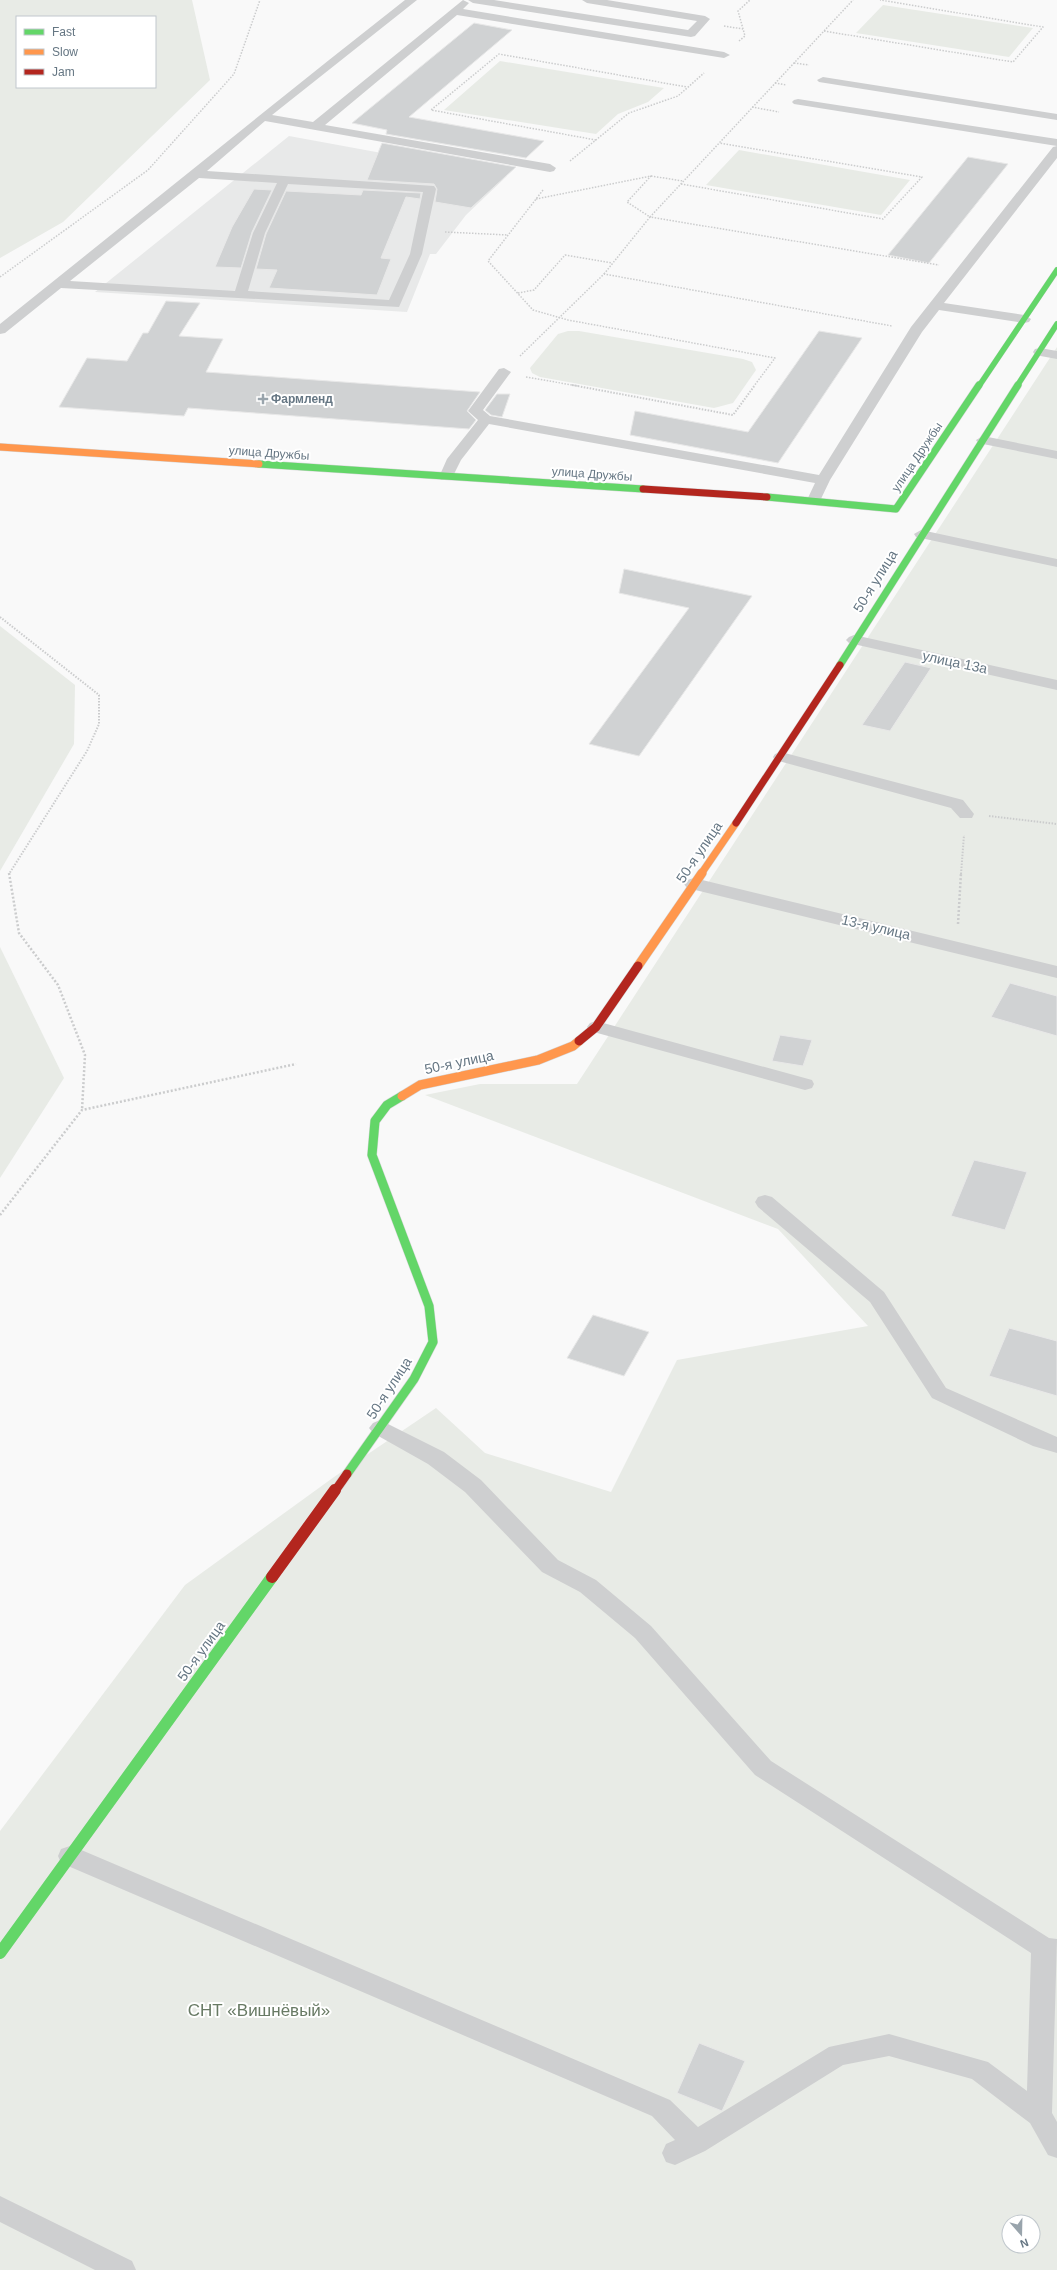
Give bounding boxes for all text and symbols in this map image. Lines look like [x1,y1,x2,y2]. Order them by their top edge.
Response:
legend [16,16,156,88]
text: Fast [52,25,76,39]
text: Slow [52,45,78,59]
text: Jam [52,65,75,79]
place label: Фармленд [271,392,333,406]
marker: Фармленд [258,394,268,404]
street label: улица Дружбы [889,420,945,494]
street label: улица Дружбы [228,443,310,463]
street label: улица Дружбы [551,464,633,484]
street label: 50-я улица [850,547,900,615]
street label: улица 13а [921,647,989,677]
street label: 50-я улица [673,818,725,886]
street label: 13-я улица [840,911,912,943]
street label: 50-я улица [423,1047,495,1077]
street label: 50-я улица [363,1354,415,1422]
street label: 50-я улица [174,1618,228,1684]
park label: СНТ «Вишнёвый» [188,2001,330,2020]
north arrow [1001,2214,1041,2254]
text: N [1019,2236,1030,2250]

